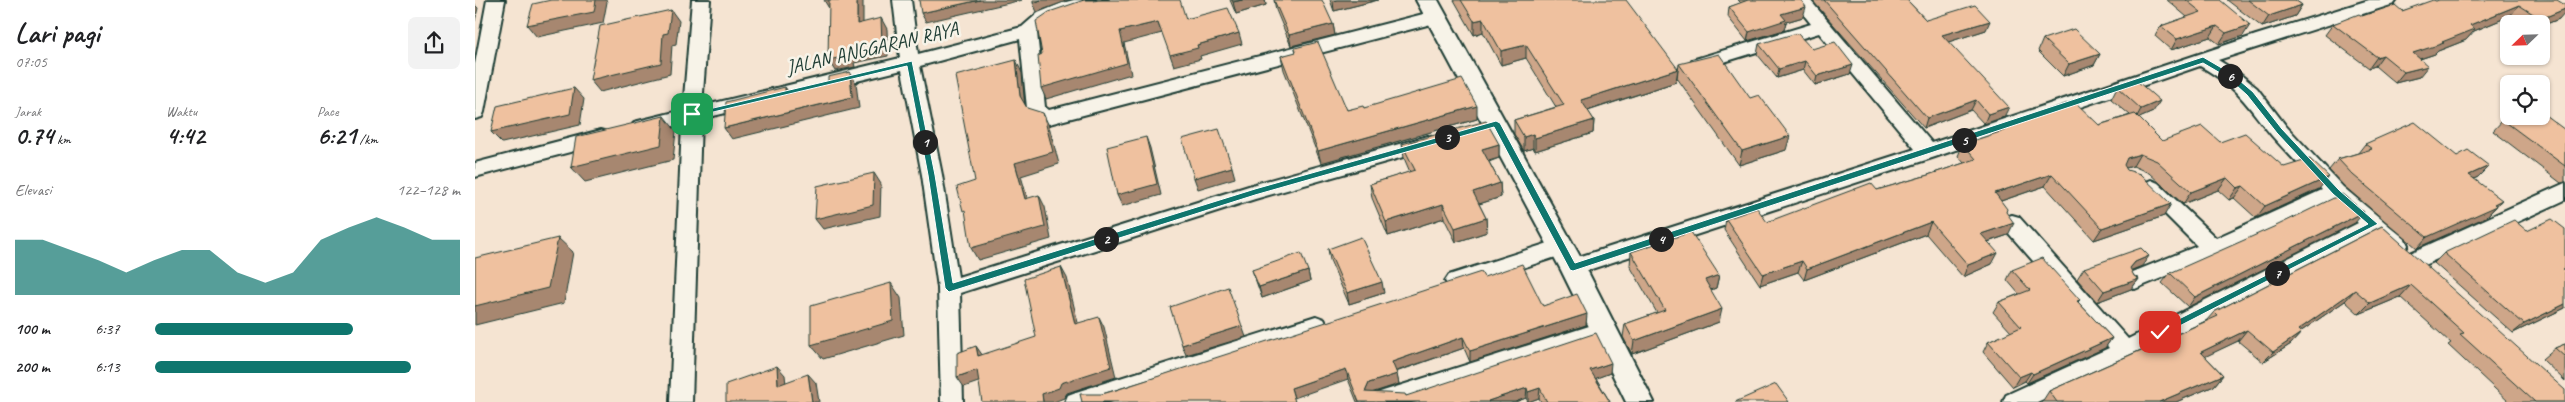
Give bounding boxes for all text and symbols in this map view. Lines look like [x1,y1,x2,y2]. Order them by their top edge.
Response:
text: Lari pagi [15,15,100,50]
north arrow [2500,15,2550,65]
map controls [2500,15,2550,125]
street label: JALAN ANGGARAN RAYA [783,16,961,80]
button: share [408,17,460,69]
text: 07:05 [15,52,47,72]
pin: 6 [2217,64,2243,88]
text: 6 [2227,68,2234,85]
button: locate [2500,75,2550,125]
pin [671,93,713,135]
icon: arrive [678,100,706,128]
text: Jarak [15,103,41,120]
text: Waktu [166,103,197,120]
text: Pace [317,103,339,120]
text: 0.74 [15,120,54,152]
text: 4:42 [166,120,205,152]
text: 6:21 [317,120,356,152]
pin: 3 [1435,124,1459,150]
pin: 5 [1951,128,1977,152]
text: 3 [1444,129,1451,146]
pin: 1 [913,130,937,154]
text: km [54,131,71,148]
text: /km [356,131,378,148]
text: 5 [1961,132,1968,149]
text: 1 [922,134,929,151]
text: Elevasi [15,180,52,200]
text: 122–128 m [397,180,460,200]
pin: 2 [1093,226,1119,252]
pin: 4 [1649,226,1673,252]
text: 2 [1103,231,1110,248]
text: 4 [1658,231,1665,248]
pin: 7 [2265,260,2289,286]
text: 7 [2274,265,2281,282]
pin [2139,311,2181,353]
icon: check [2146,318,2174,346]
text: 100 m [15,319,50,339]
text: 6:37 [95,319,120,339]
text: 200 m [15,357,50,377]
text: 6:13 [95,357,120,377]

